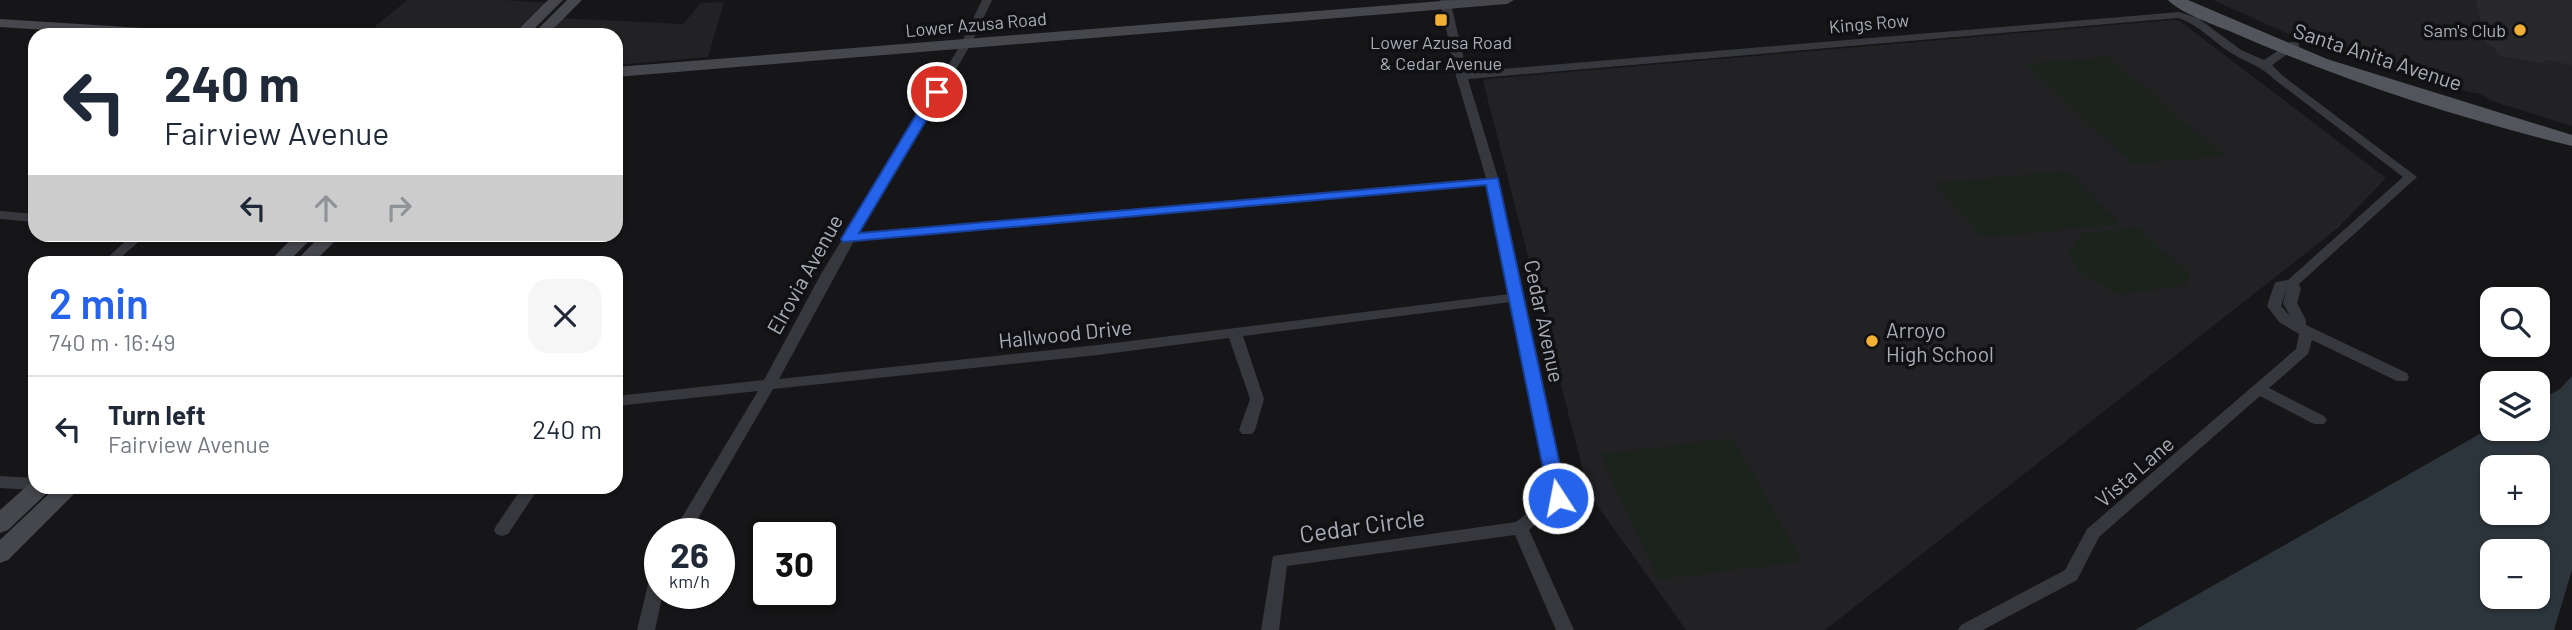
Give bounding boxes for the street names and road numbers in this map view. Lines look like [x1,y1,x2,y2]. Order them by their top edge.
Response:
street label: Lower Azusa Road [904,7,1048,41]
street label: Kings Row [1828,9,1910,37]
street label: Santa Anita Avenue [2291,17,2465,95]
street label: Elrovia Avenue [761,210,847,338]
street label: Cedar Avenue [1520,257,1570,385]
street label: Hallwood Drive [997,314,1133,352]
street label: Vista Lane [2090,430,2178,512]
street label: Cedar Circle [1297,502,1427,548]

